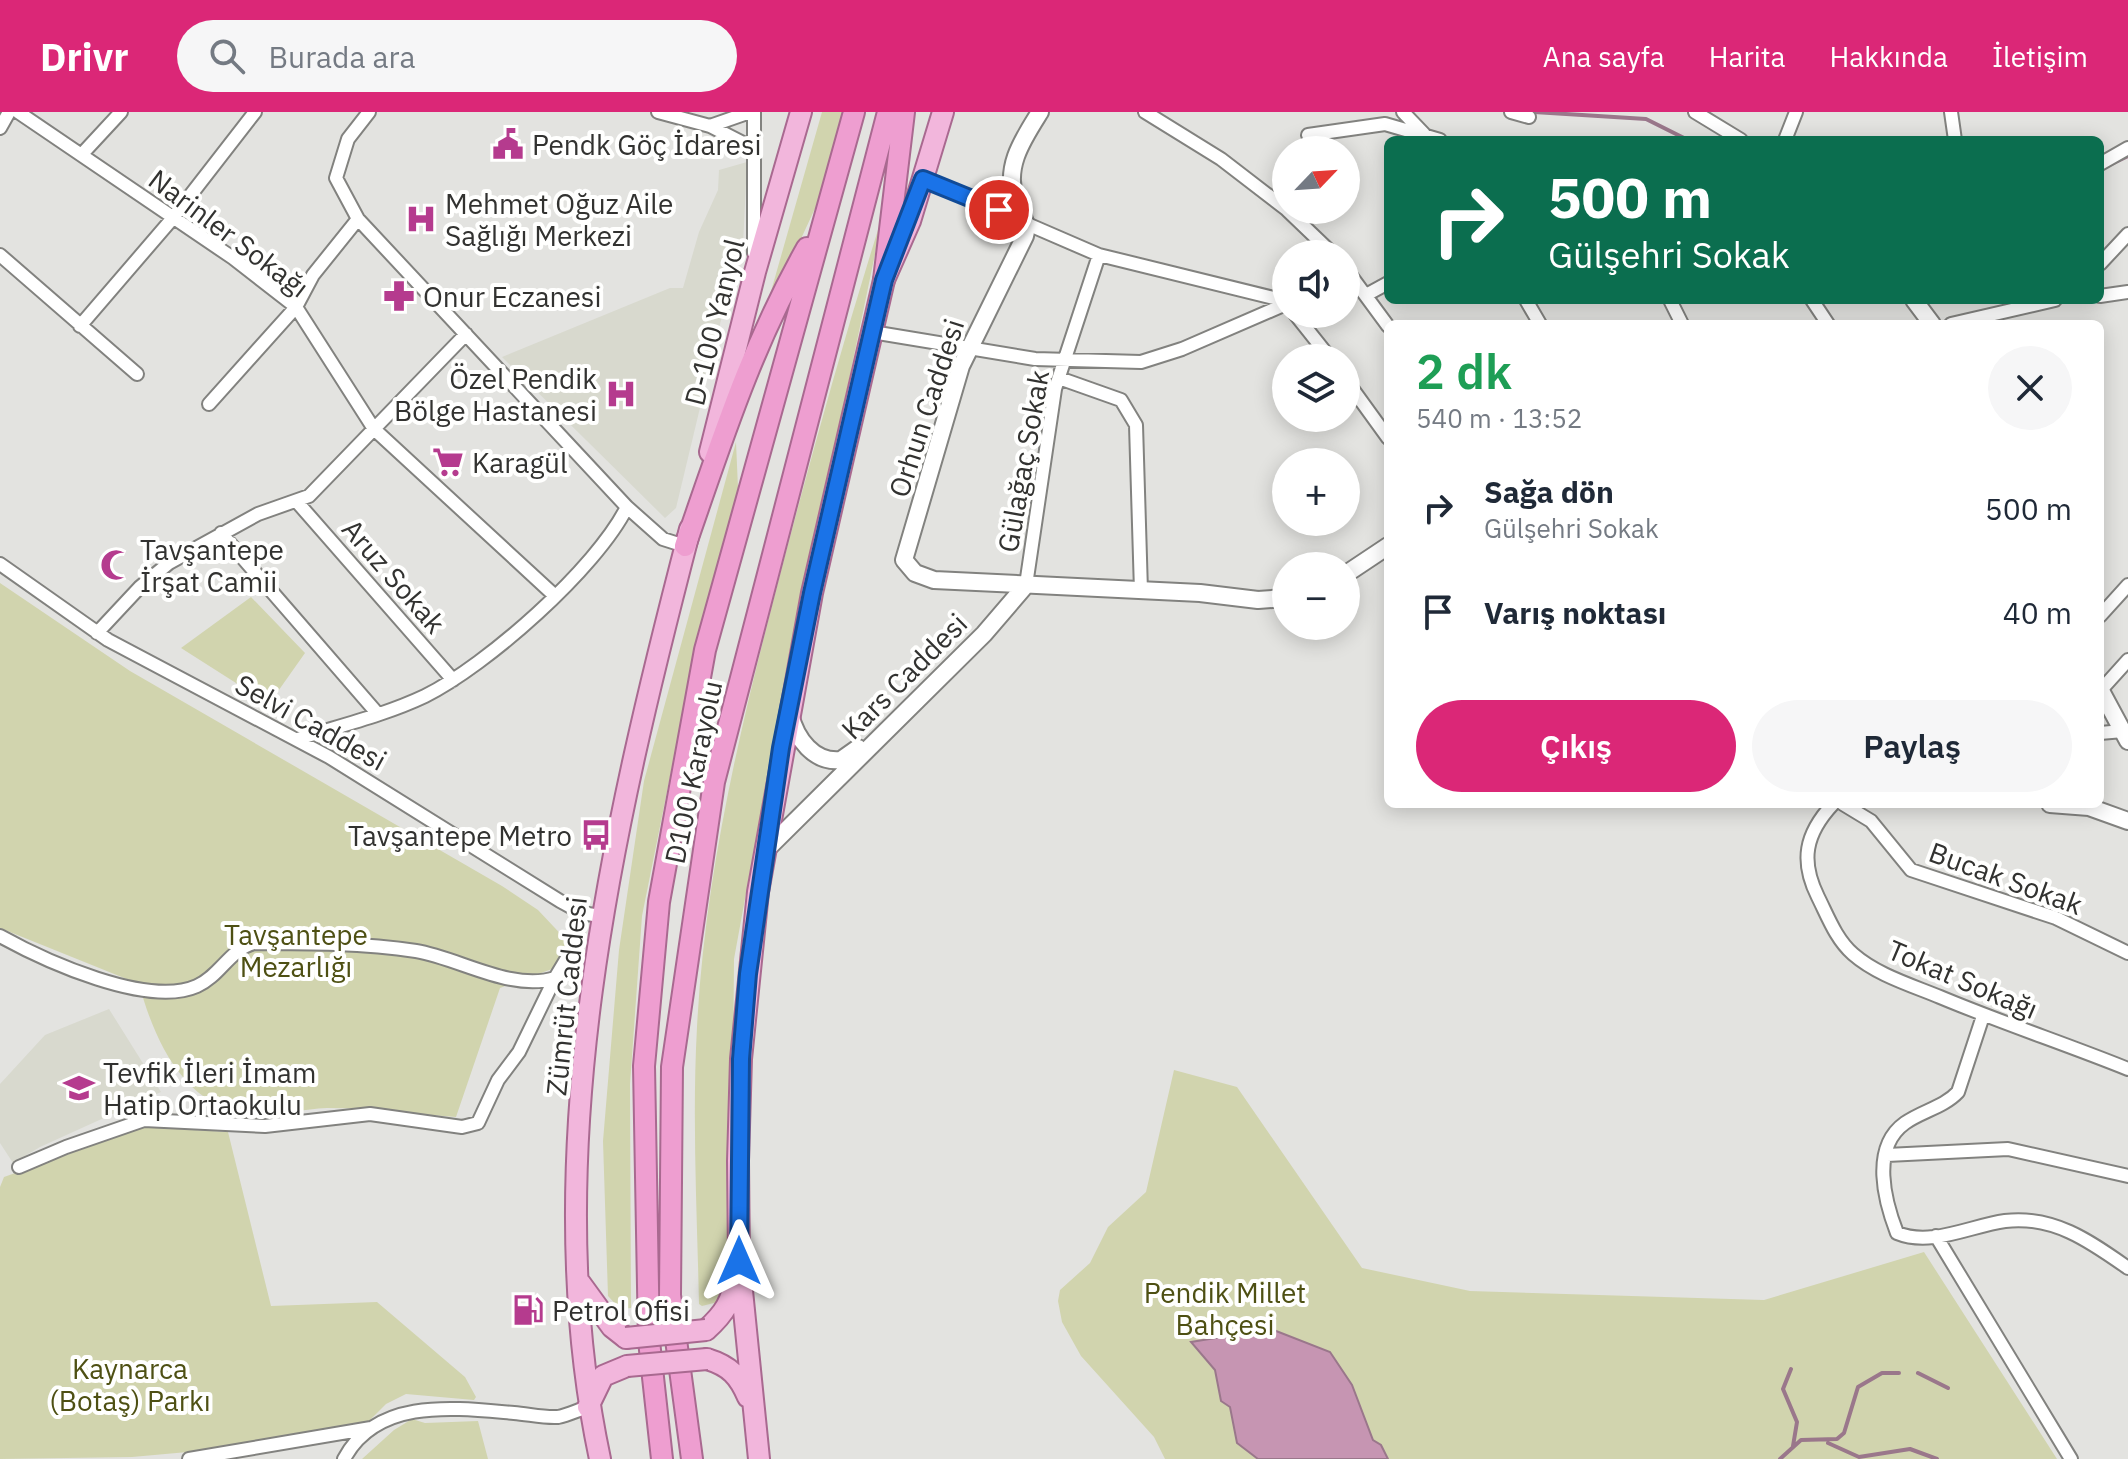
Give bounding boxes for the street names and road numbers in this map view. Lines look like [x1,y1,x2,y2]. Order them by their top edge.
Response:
street label: Narinler Sokağı [142,161,316,305]
street label: D-100 Yanyol [675,235,753,409]
street label: Orhun Caddesi [880,314,972,502]
street label: Gülağaç Sokak [989,367,1057,555]
street label: Aruz Sokak [334,511,454,641]
street label: Kars Caddesi [833,605,975,747]
street label: Selvi Caddesi [229,665,393,779]
street label: D100 Karayolu [656,677,730,867]
street label: Bucak Sokak [1924,833,2088,923]
street label: Zümrüt Caddesi [537,895,595,1097]
street label: Tokat Sokağı [1882,931,2044,1027]

